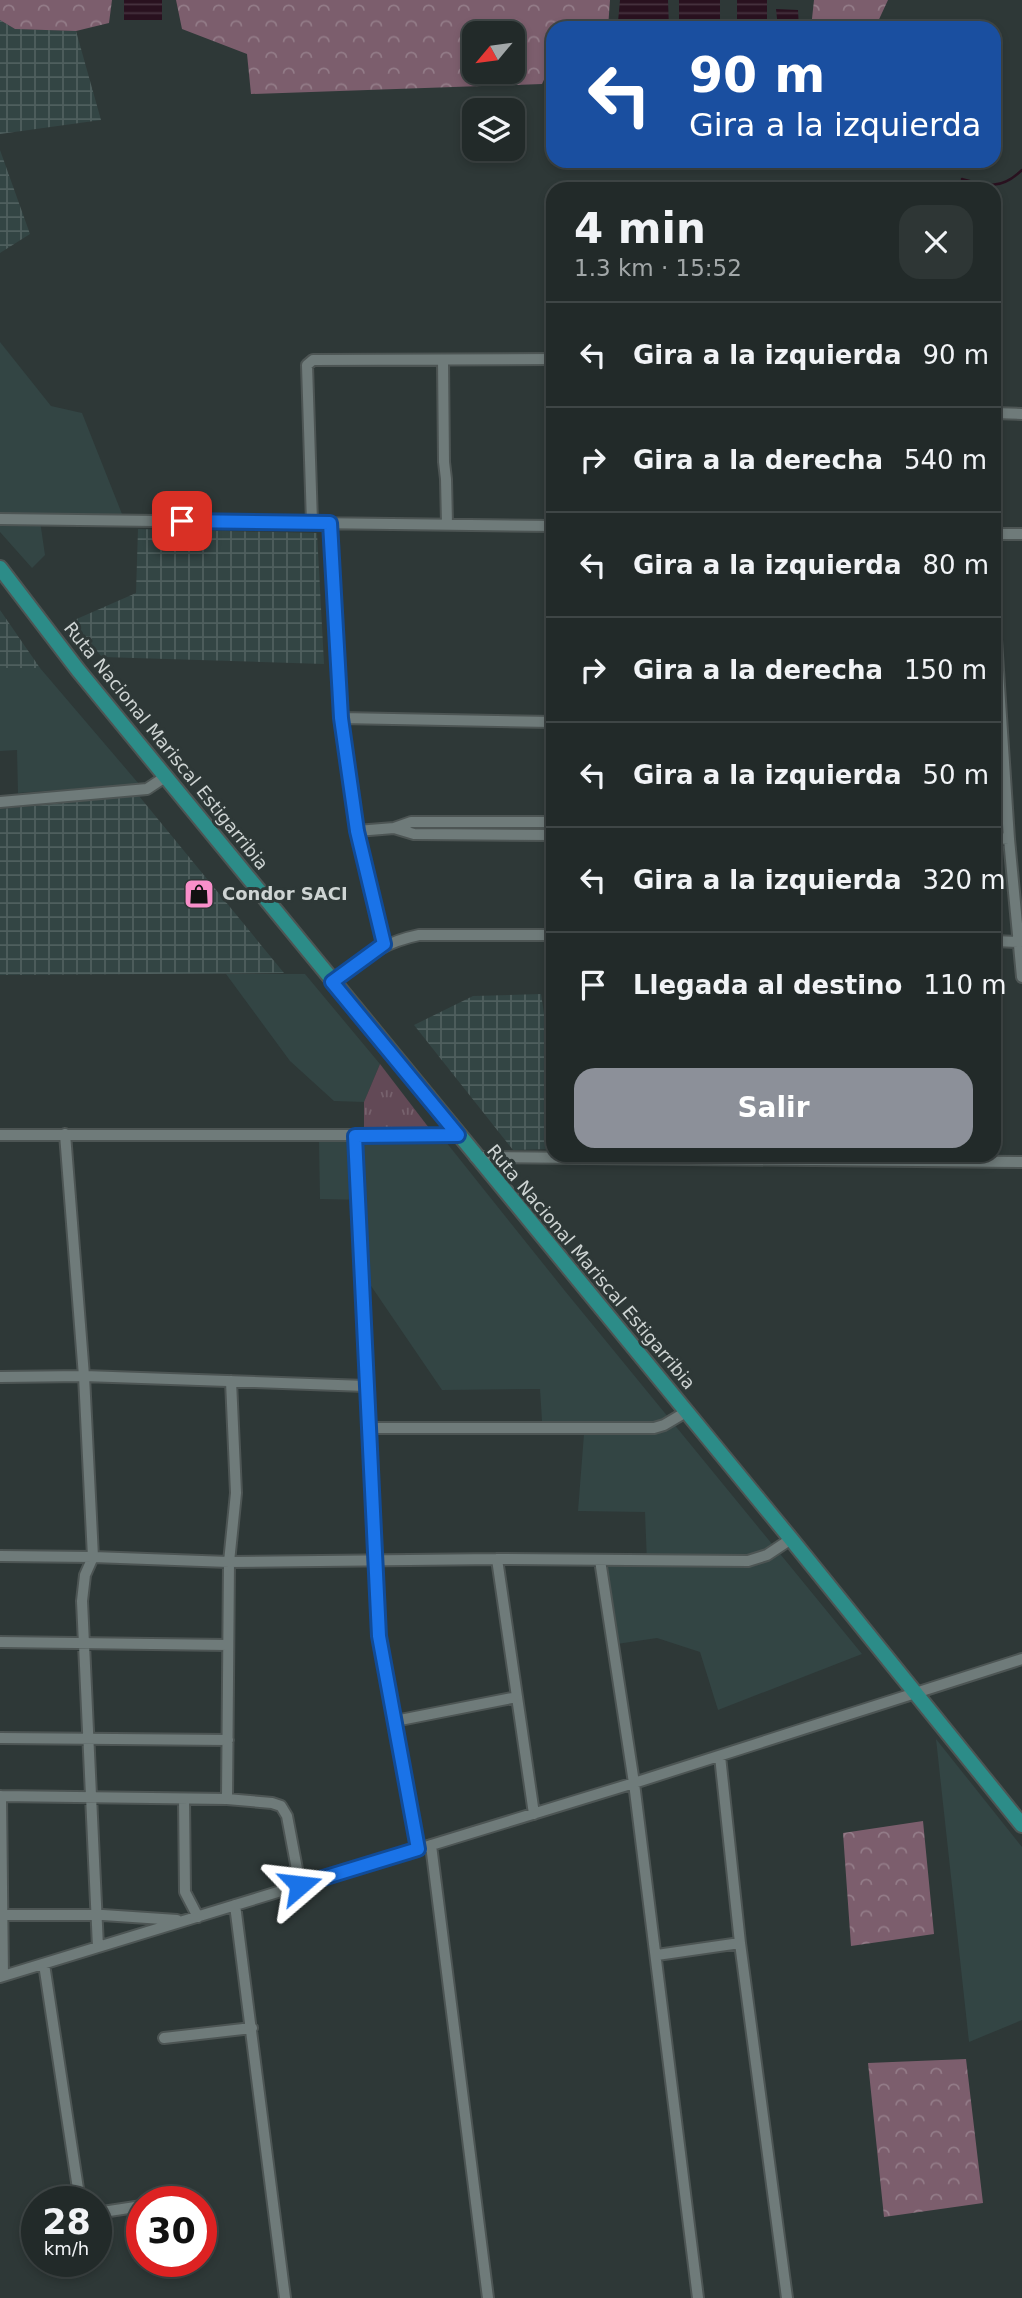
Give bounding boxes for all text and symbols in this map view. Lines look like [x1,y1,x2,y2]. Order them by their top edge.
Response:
north arrow [462,21,525,84]
map controls [462,21,525,161]
text: 90 m [689,47,825,104]
icon: left [574,49,665,140]
button: layers [462,98,525,161]
text: Gira a la izquierda [689,106,981,144]
text: 4 min [574,204,706,253]
button: close [899,205,973,279]
text: 1.3 km · 15:52 [574,255,742,281]
icon: left [574,336,612,374]
text: Gira a la izquierda [633,340,901,370]
text: 90 m [922,340,989,370]
icon: right [574,441,612,479]
text: Gira a la derecha [633,445,883,475]
text: 540 m [904,445,987,475]
pin [152,491,212,551]
icon: arrive [163,502,201,540]
icon: left [574,546,612,584]
text: Gira a la izquierda [633,550,901,580]
text: 80 m [922,550,989,580]
street label: Ruta Nacional Mariscal Estigarribia [60,618,273,874]
icon: right [574,651,612,689]
text: Gira a la derecha [633,655,883,685]
text: 150 m [904,655,987,685]
icon: left [574,756,612,794]
text: Gira a la izquierda [633,760,901,790]
text: 50 m [922,760,989,790]
icon: left [574,861,612,899]
text: Gira a la izquierda [633,865,901,895]
text: 320 m [922,865,1006,895]
shop icon: Condor SACI [182,877,216,911]
place label: Condor SACI [222,883,348,904]
icon: arrive [574,966,612,1004]
text: Llegada al destino [633,970,902,1000]
text: 110 m [923,970,1007,1000]
button: Salir [574,1068,973,1148]
street label: Ruta Nacional Mariscal Estigarribia [483,1140,700,1393]
position arrow [263,1848,337,1922]
speed limit sign: 30 [126,2186,217,2277]
text: 28 [42,2202,91,2242]
text: km/h [44,2238,89,2259]

